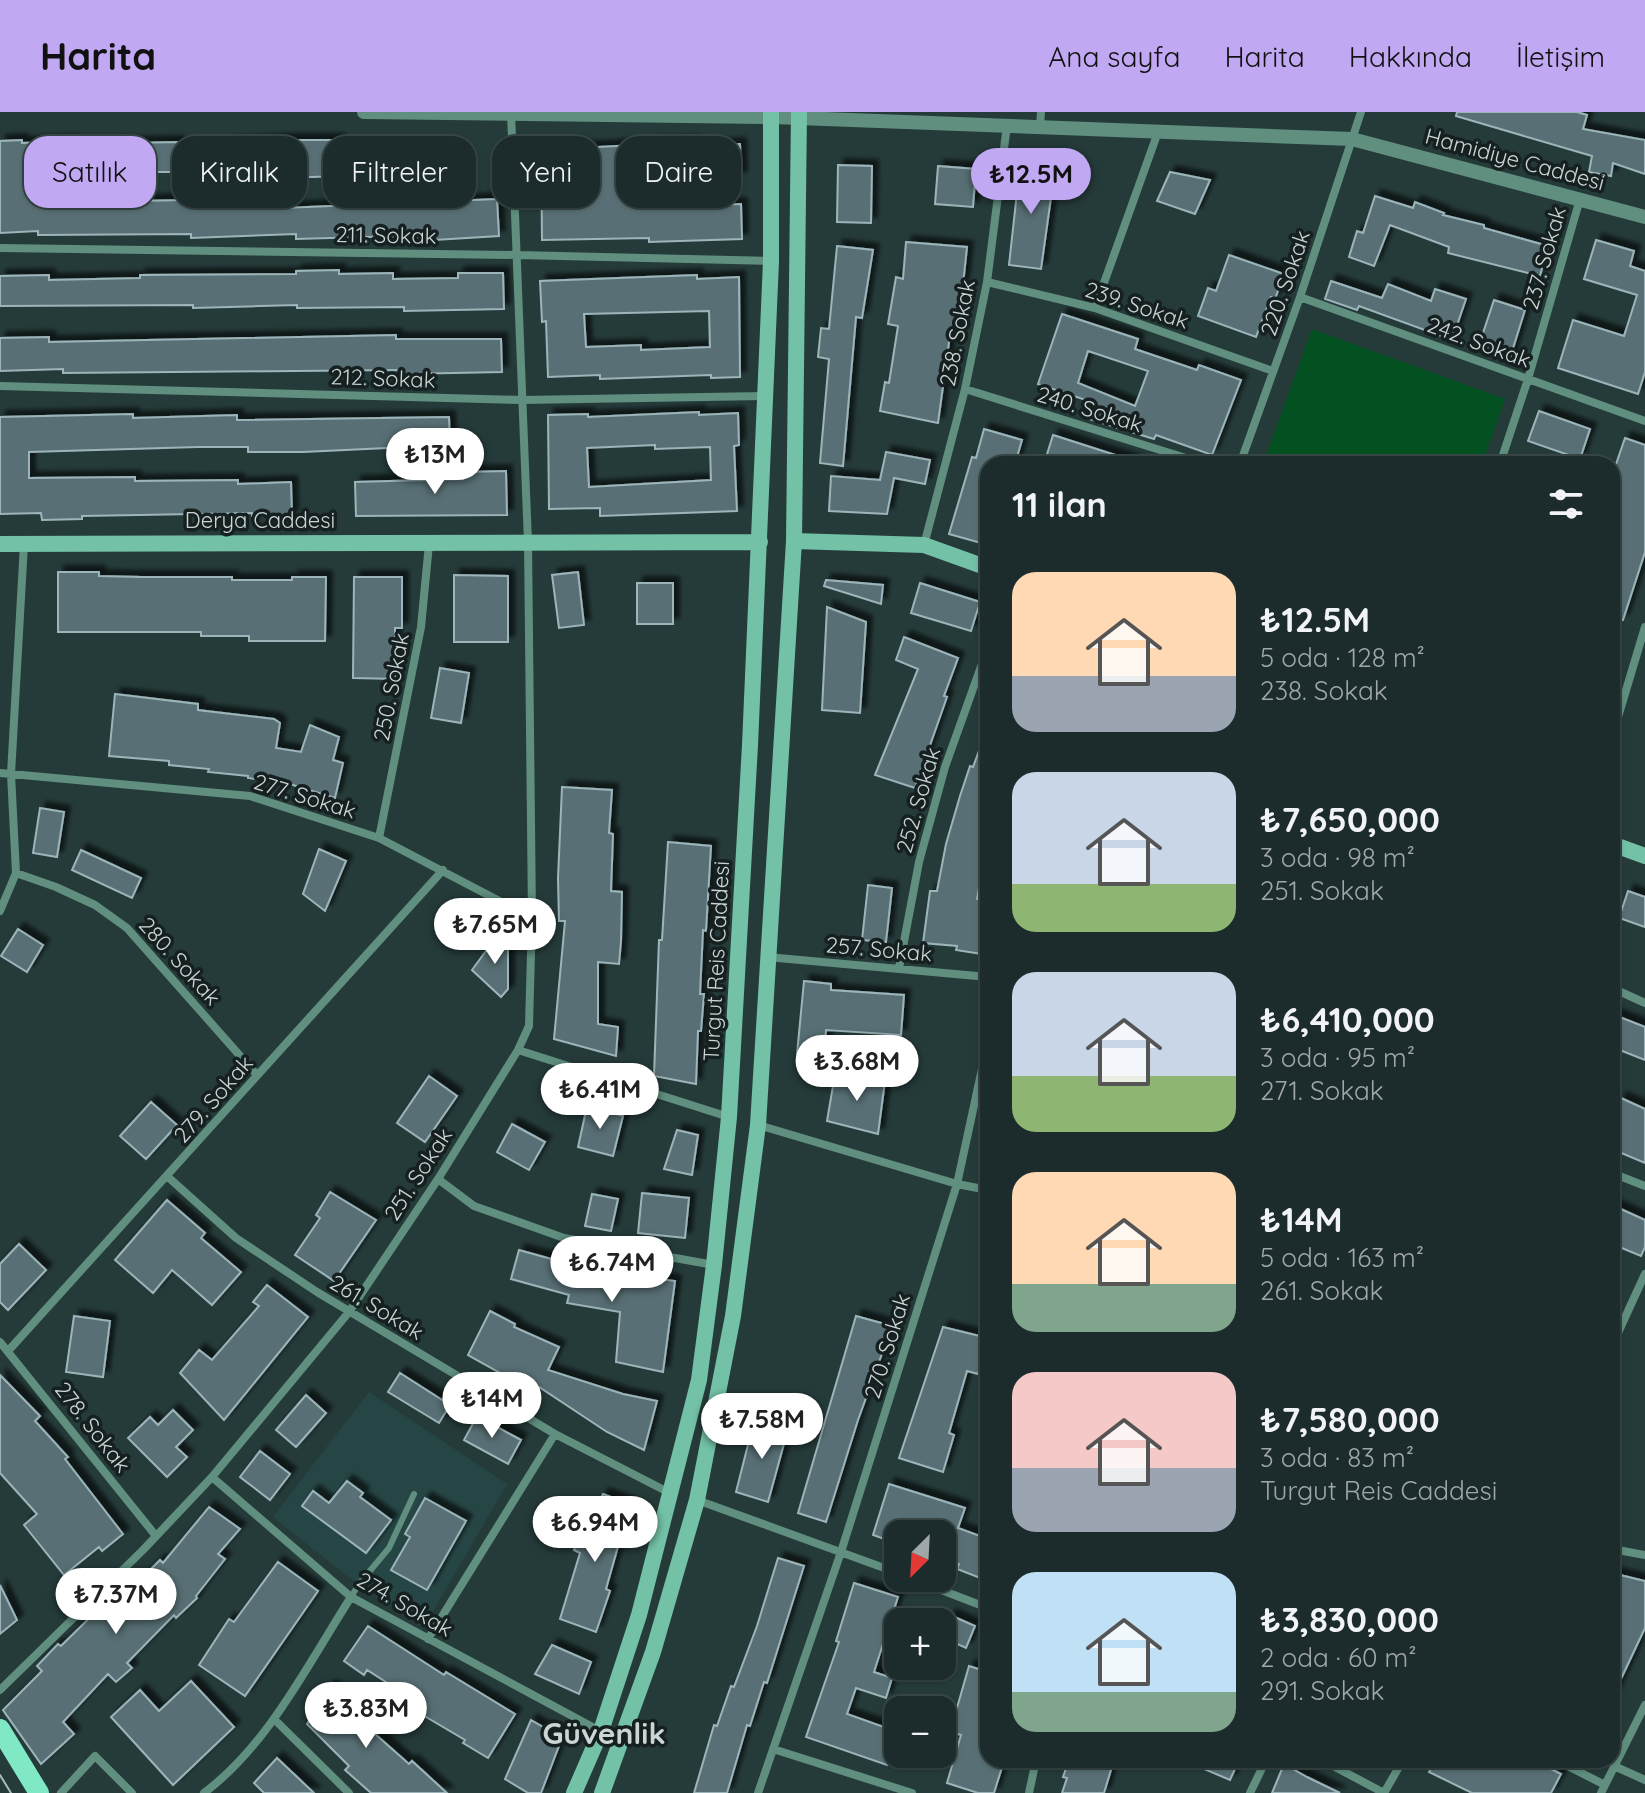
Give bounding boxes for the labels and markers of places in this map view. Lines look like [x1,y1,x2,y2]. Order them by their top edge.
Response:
pin: ₺12.5M [966,148,1096,216]
pin: ₺13M [388,428,482,496]
pin: ₺7.65M [430,898,560,966]
pin: ₺3.68M [792,1035,922,1103]
pin: ₺6.41M [535,1063,665,1131]
pin: ₺6.74M [547,1236,677,1304]
pin: ₺14M [445,1372,539,1440]
pin: ₺7.58M [697,1393,827,1461]
pin: ₺6.94M [530,1496,660,1564]
pin: ₺7.37M [51,1568,181,1636]
pin: ₺3.83M [301,1682,431,1750]

